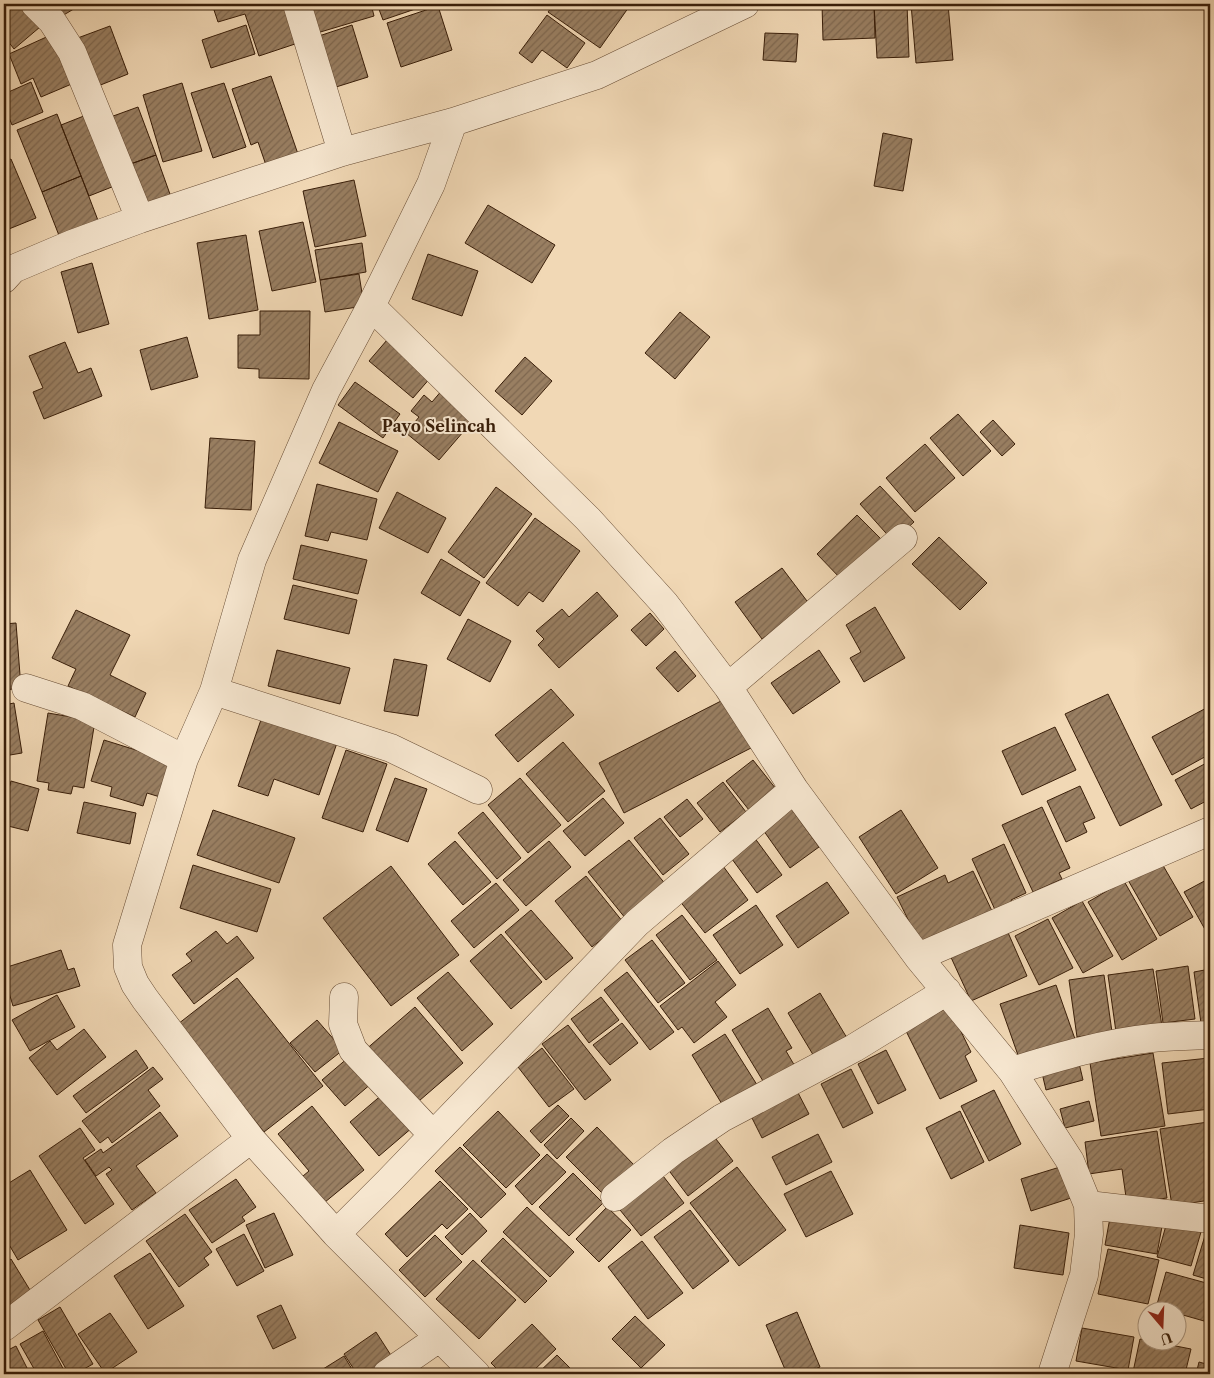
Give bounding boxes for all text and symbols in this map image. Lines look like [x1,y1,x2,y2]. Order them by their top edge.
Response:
district label: Payo Selincah [382,416,496,436]
north arrow [1136,1300,1186,1350]
text: U [1157,1328,1175,1349]

